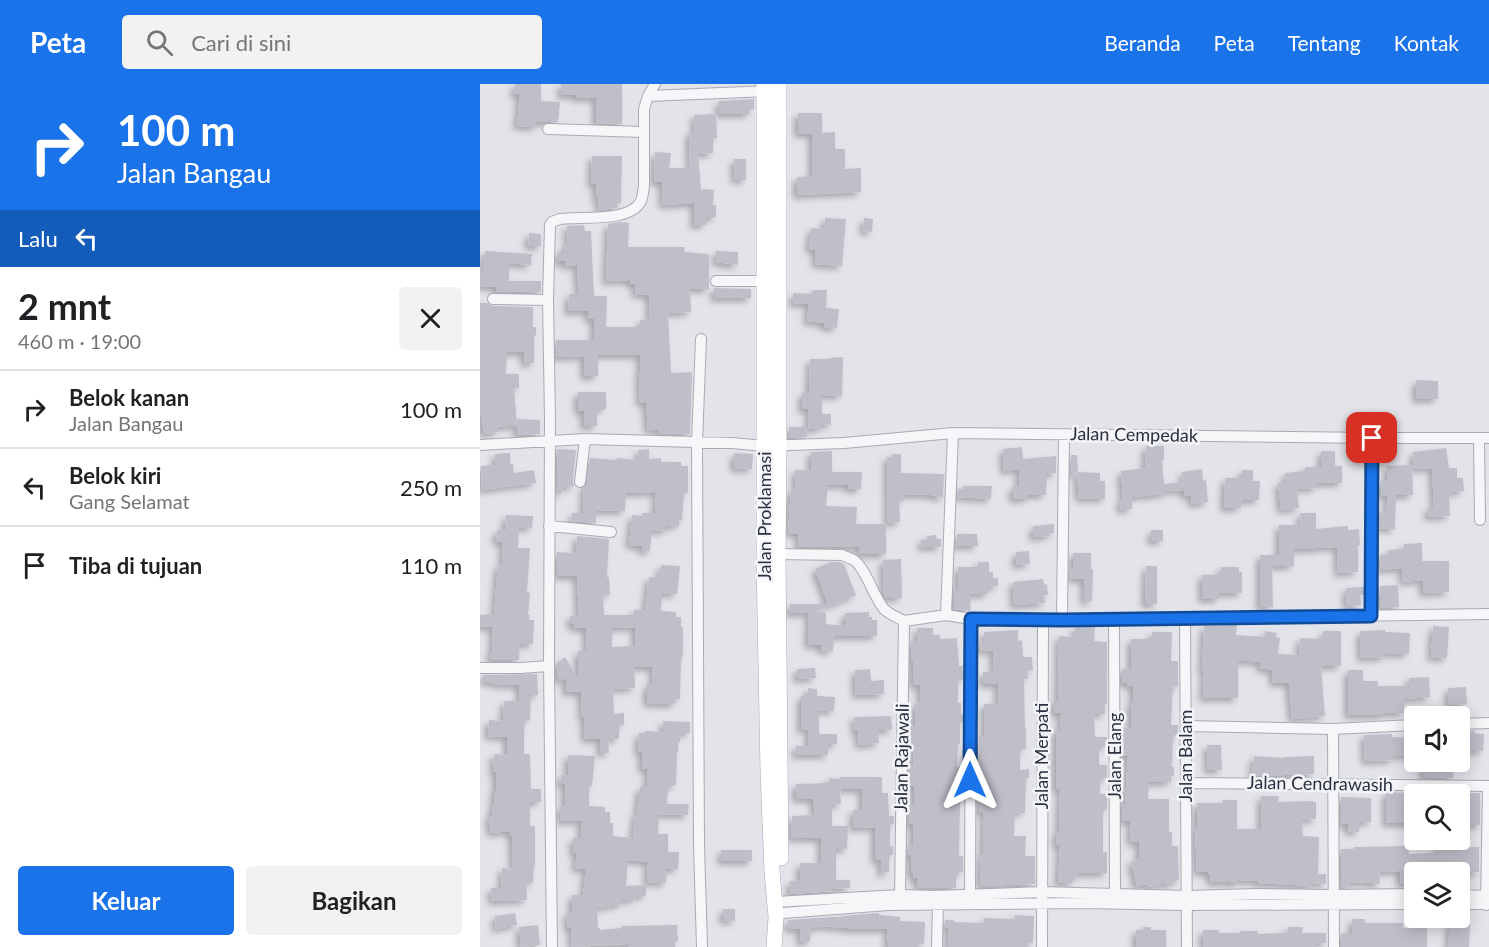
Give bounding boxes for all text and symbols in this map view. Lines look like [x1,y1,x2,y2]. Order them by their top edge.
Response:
search box [122,15,542,69]
text: Peta [30,25,86,59]
icon: search [143,26,176,59]
text: Cari di sini [191,29,291,56]
text: Beranda [1104,30,1181,55]
text: Peta [1214,30,1255,55]
text: Tentang [1288,30,1361,55]
text: Kontak [1394,30,1459,55]
text: 100 m [117,105,235,155]
icon: right [18,108,96,186]
text: Jalan Bangau [117,156,271,189]
icon: left [70,222,103,255]
text: Lalu [18,225,58,252]
text: 2 mnt [18,284,111,328]
button: close [399,287,462,350]
text: 460 m · 19:00 [18,329,141,353]
text: Belok kanan [69,384,189,411]
icon: right [18,393,51,426]
text: 100 m [400,396,462,423]
text: Jalan Bangau [69,411,183,435]
pin [1346,412,1397,463]
icon: arrive [1355,421,1388,454]
street label: Jalan Cempedak [1070,422,1199,446]
street label: Jalan Proklamasi [753,451,775,581]
text: Belok kiri [69,462,161,489]
icon: left [18,471,51,504]
text: 250 m [400,474,462,501]
text: Gang Selamat [69,489,190,513]
icon: arrive [18,549,51,582]
text: Tiba di tujuan [69,552,202,579]
text: 110 m [400,552,462,579]
street label: Jalan Rajawali [889,703,913,813]
street label: Jalan Merpati [1030,703,1052,809]
map controls [1404,706,1470,928]
button: sound [1404,706,1470,772]
street label: Jalan Balam [1174,710,1196,802]
street label: Jalan Elang [1103,713,1125,799]
position arrow [938,748,1002,812]
street label: Jalan Cendrawasih [1247,771,1393,795]
button: search [1404,784,1470,850]
button: layers [1404,862,1470,928]
button: Keluar [18,866,234,935]
button: Bagikan [246,866,462,935]

